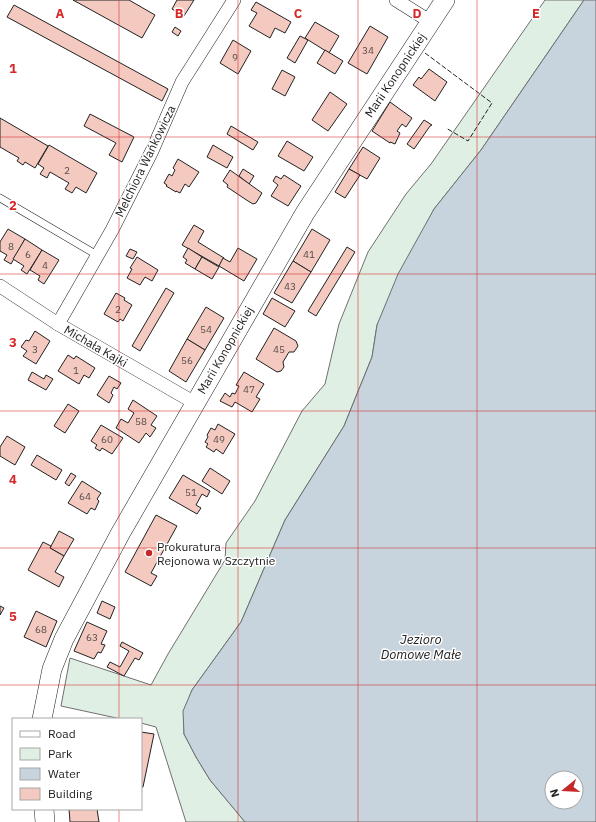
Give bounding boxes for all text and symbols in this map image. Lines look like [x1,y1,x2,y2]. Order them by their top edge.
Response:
text: A [56,5,65,22]
text: B [175,5,184,22]
text: C [294,5,303,22]
text: D [412,5,422,22]
text: E [532,5,540,22]
street label: Marii Konopnickiej [361,30,429,120]
house number: 34 [362,44,374,57]
house number: 9 [232,51,238,64]
text: 1 [9,60,17,77]
street label: Melchiora Wańkowicza [111,102,179,219]
house number: 2 [64,164,70,177]
text: 2 [9,197,17,214]
house number: 8 [8,240,14,253]
house number: 6 [25,248,31,261]
house number: 41 [303,248,315,261]
house number: 4 [42,259,48,272]
house number: 43 [284,280,296,293]
house number: 2 [115,303,121,316]
street label: Marii Konopnickiej [194,304,256,396]
street label: Michała Kajki [62,322,130,370]
house number: 54 [200,323,212,336]
text: 3 [9,334,17,351]
house number: 3 [32,343,38,356]
house number: 45 [273,343,285,356]
house number: 56 [181,354,193,367]
house number: 1 [73,364,79,377]
house number: 47 [243,383,255,396]
house number: 58 [135,415,147,428]
house number: 60 [101,433,113,446]
house number: 49 [213,433,225,446]
text: 4 [9,471,17,488]
house number: 51 [185,486,197,499]
house number: 64 [79,490,91,503]
place label: Prokuratura Rejonowa w Szczytnie [157,539,276,568]
marker: Prokuratura Rejonowa w Szczytnie [144,548,154,558]
text: 5 [9,608,17,625]
house number: 68 [35,623,47,636]
house number: 63 [86,631,98,644]
water label: Jezioro Domowe Małe [381,631,462,663]
legend [12,718,142,810]
text: Road [48,726,76,741]
text: Park [48,746,73,761]
text: Water [48,766,81,781]
north arrow [544,770,584,810]
text: Building [48,786,93,801]
text: N [547,787,562,799]

